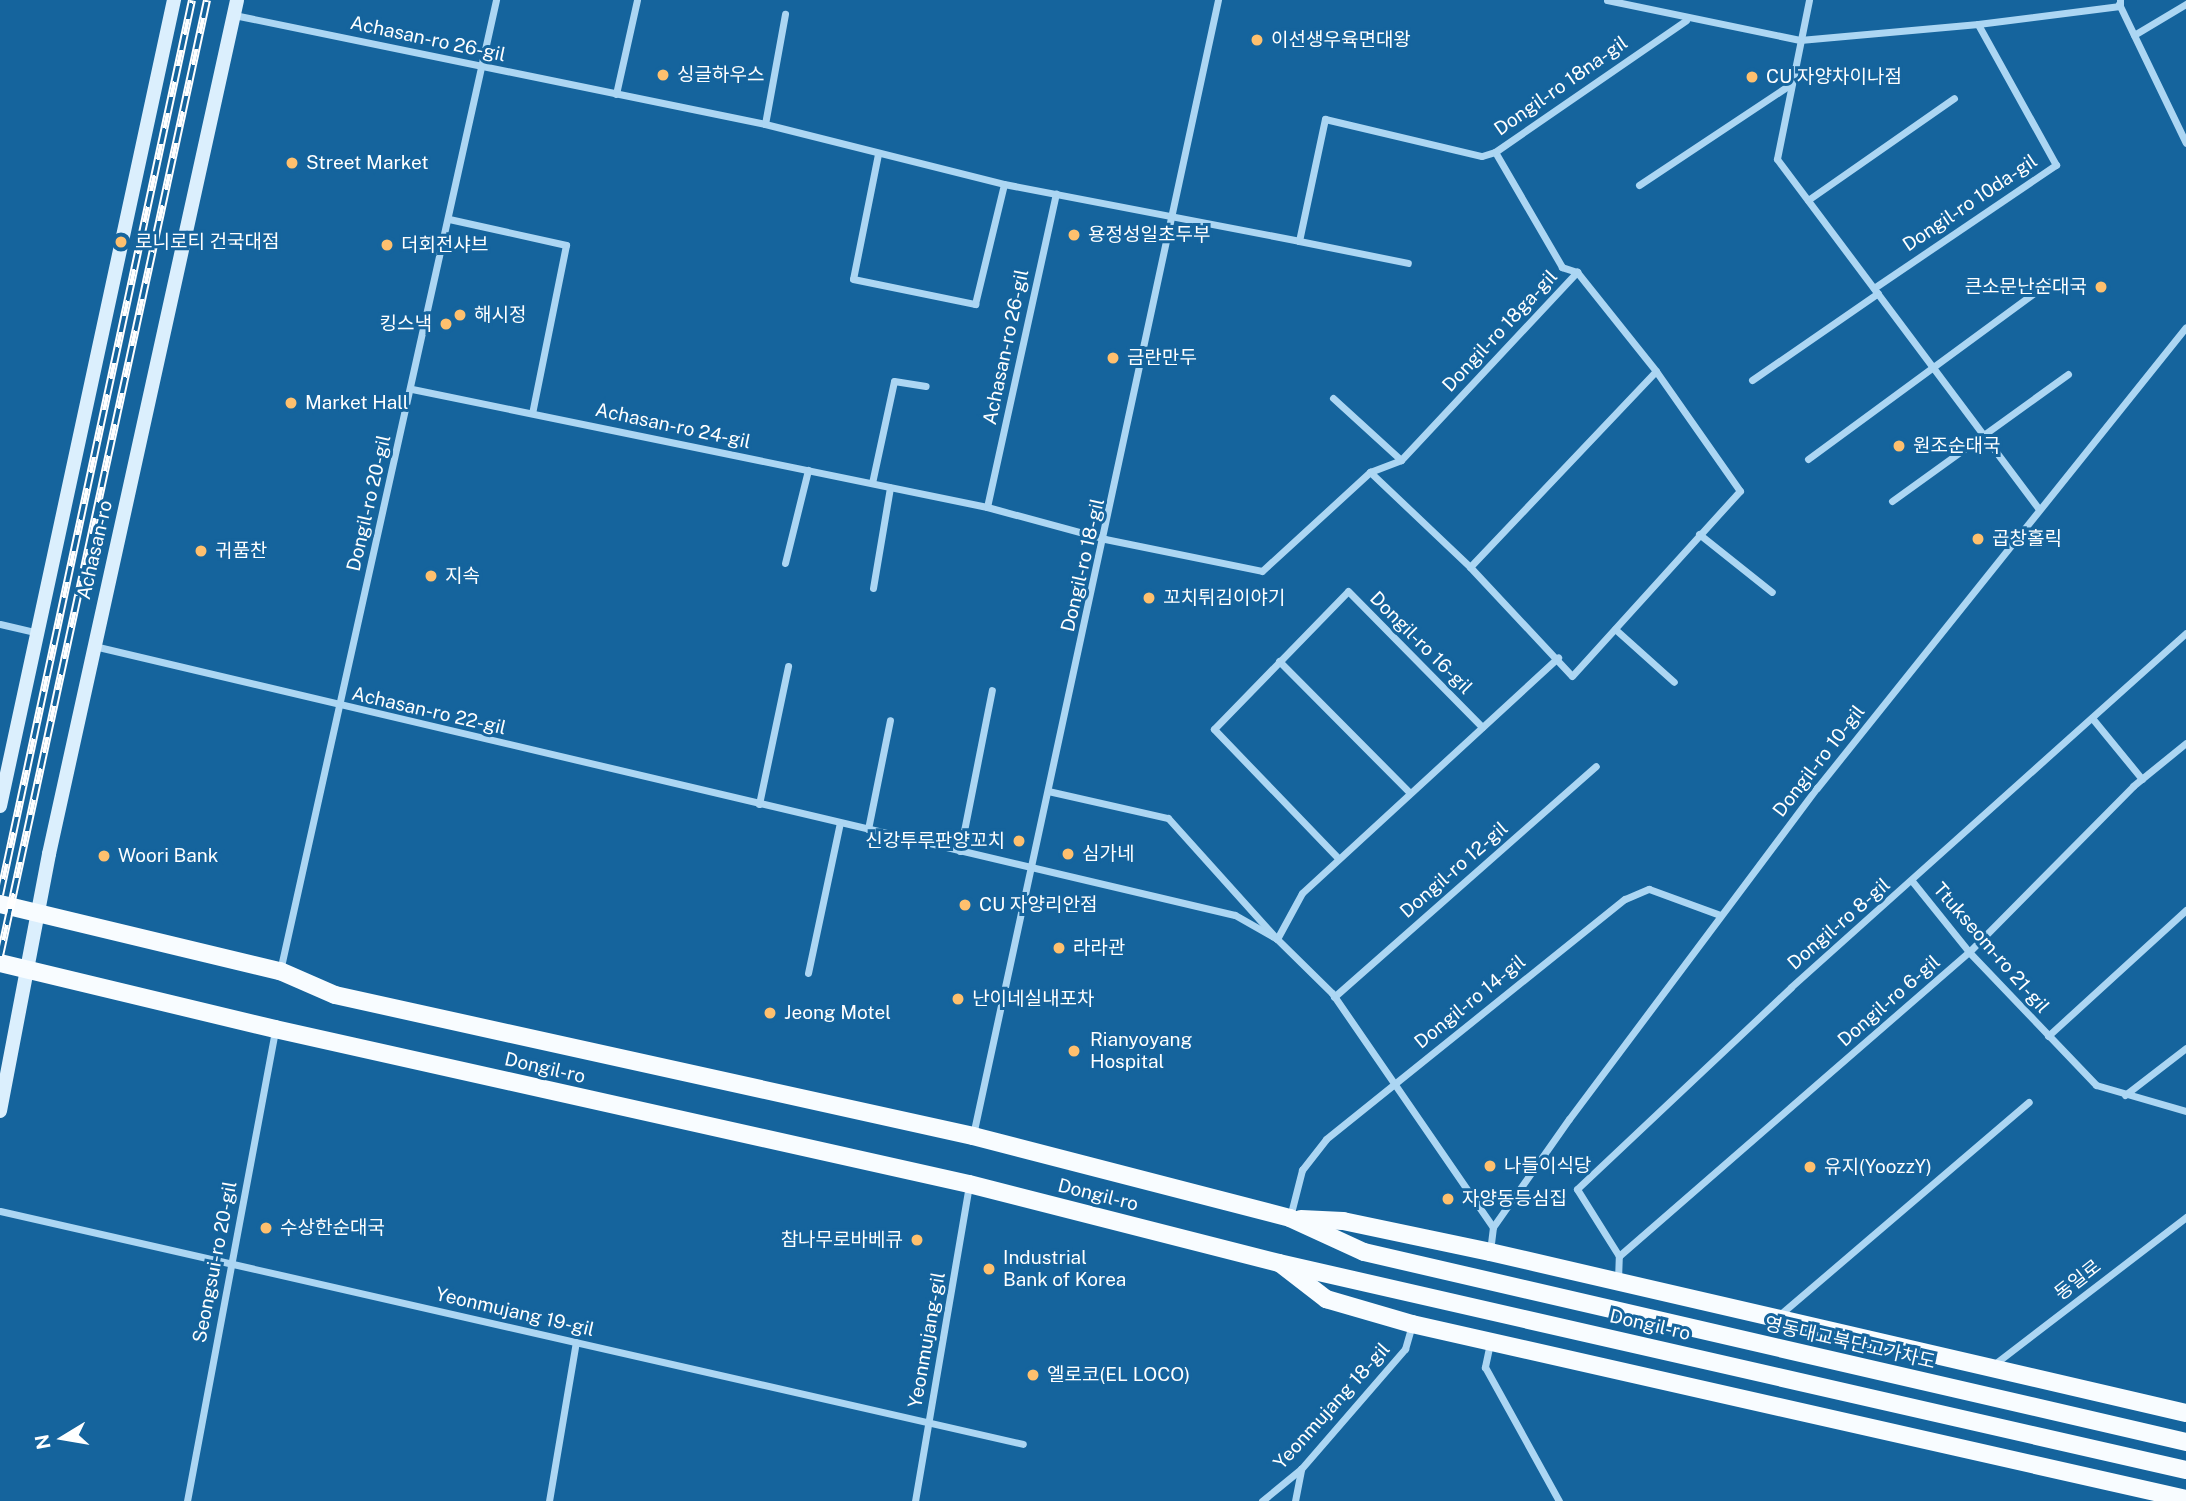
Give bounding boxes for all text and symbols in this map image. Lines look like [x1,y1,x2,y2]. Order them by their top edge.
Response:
street label: Achasan-ro 26-gil [348,11,508,67]
place label: 이선생우육면대왕 [1271,29,1411,51]
street label: Dongil-ro 18na-gil [1490,31,1632,141]
marker: 이선생우육면대왕 [1249,32,1265,48]
place label: 싱글하우스 [677,64,764,86]
place label: CU 자양차이나점 [1766,66,1902,88]
marker: 싱글하우스 [655,67,671,83]
marker: CU 자양차이나점 [1744,69,1760,85]
street label: Dongil-ro 10da-gil [1898,150,2042,256]
place label: Street Market [306,152,429,174]
marker: Street Market [284,155,300,171]
place label: 용정성일초두부 [1088,224,1210,246]
marker: 용정성일초두부 [1066,227,1082,243]
place label: 로니로티 건국대점 [135,231,279,253]
marker: 로니로티 건국대점 [113,234,129,250]
place label: 더회전샤브 [401,234,488,256]
marker: 더회전샤브 [379,237,395,253]
street label: Dongil-ro 18ga-gil [1438,265,1562,397]
street label: Achasan-ro 26-gil [978,267,1034,427]
place label: 큰소문난순대국 [1965,276,2087,298]
marker: 큰소문난순대국 [2093,279,2109,295]
place label: 해시정 [474,304,526,326]
marker: 해시정 [452,307,468,323]
place label: 킹스낵 [380,313,432,335]
marker: 킹스낵 [438,316,454,332]
place label: 금란만두 [1127,347,1197,369]
marker: 금란만두 [1105,350,1121,366]
place label: Market Hall [305,392,408,414]
marker: Market Hall [283,395,299,411]
street label: Achasan-ro 24-gil [593,398,753,454]
street label: Dongil-ro 20-gil [342,433,396,573]
place label: 원조순대국 [1913,435,2000,457]
marker: 원조순대국 [1891,438,1907,454]
street label: Dongil-ro 18-gil [1057,496,1109,634]
street label: Achasan-ro [73,498,117,602]
place label: 곱창홀릭 [1992,528,2062,550]
marker: 곱창홀릭 [1970,531,1986,547]
place label: 귀품찬 [215,540,267,562]
marker: 귀품찬 [193,543,209,559]
place label: 지속 [445,565,480,587]
marker: 지속 [423,568,439,584]
place label: 꼬치튀김이야기 [1163,587,1285,609]
street label: Dongil-ro 16-gil [1365,587,1477,699]
marker: 꼬치튀김이야기 [1141,590,1157,606]
street label: Achasan-ro 22-gil [350,682,508,740]
street label: Dongil-ro 10-gil [1768,701,1870,821]
street label: Dongil-ro 12-gil [1395,817,1513,923]
place label: 신강투루판양꼬치 [865,830,1005,852]
marker: 신강투루판양꼬치 [1011,833,1027,849]
place label: 심가네 [1082,843,1134,865]
place label: Woori Bank [118,845,218,867]
marker: 심가네 [1060,846,1076,862]
marker: Woori Bank [96,848,112,864]
street label: Dongil-ro 8-gil [1783,873,1895,975]
street label: Ttukseom-ro 21-gil [1928,878,2054,1018]
place label: CU 자양리안점 [979,894,1097,916]
marker: CU 자양리안점 [957,897,973,913]
place label: 라라관 [1073,937,1125,959]
marker: 라라관 [1051,940,1067,956]
street label: Dongil-ro 14-gil [1410,950,1530,1054]
street label: Dongil-ro 6-gil [1833,950,1945,1052]
place label: 난이네실내포차 [972,988,1094,1010]
marker: 난이네실내포차 [950,991,966,1007]
place label: Jeong Motel [784,1002,891,1024]
marker: Jeong Motel [762,1005,778,1021]
place label: Rianyoyang Hospital [1090,1029,1192,1073]
marker: Rianyoyang Hospital [1064,1041,1084,1061]
street label: Dongil-ro [502,1048,588,1088]
place label: 나들이식당 [1504,1155,1591,1177]
place label: 유지(YoozzY) [1824,1156,1932,1178]
marker: 나들이식당 [1482,1158,1498,1174]
marker: 유지(YoozzY) [1802,1159,1818,1175]
street label: Dongil-ro [1055,1174,1141,1216]
street label: Seongsui-ro 20-gil [188,1179,242,1345]
place label: 자양동등심집 [1462,1188,1567,1210]
marker: 자양동등심집 [1440,1191,1456,1207]
place label: 수상한순대국 [280,1217,385,1239]
marker: 수상한순대국 [258,1220,274,1236]
place label: 참나무로바베큐 [781,1229,903,1251]
marker: 참나무로바베큐 [909,1232,925,1248]
place label: Industrial Bank of Korea [1003,1247,1127,1291]
street label: 동일로 [2050,1255,2106,1305]
marker: Industrial Bank of Korea [981,1261,997,1277]
street label: Yeonmujang-gil [904,1270,950,1410]
street label: Yeonmujang 19-gil [433,1283,597,1341]
street label: Dongil-ro [1607,1305,1693,1345]
street label: 영동대교북단고가차도 [1762,1312,1938,1374]
street label: Yeonmujang 18-gil [1269,1338,1395,1474]
place label: 엘로코(EL LOCO) [1047,1364,1190,1386]
marker: 엘로코(EL LOCO) [1025,1367,1041,1383]
north arrow [28,1403,98,1473]
text: N [30,1433,55,1451]

